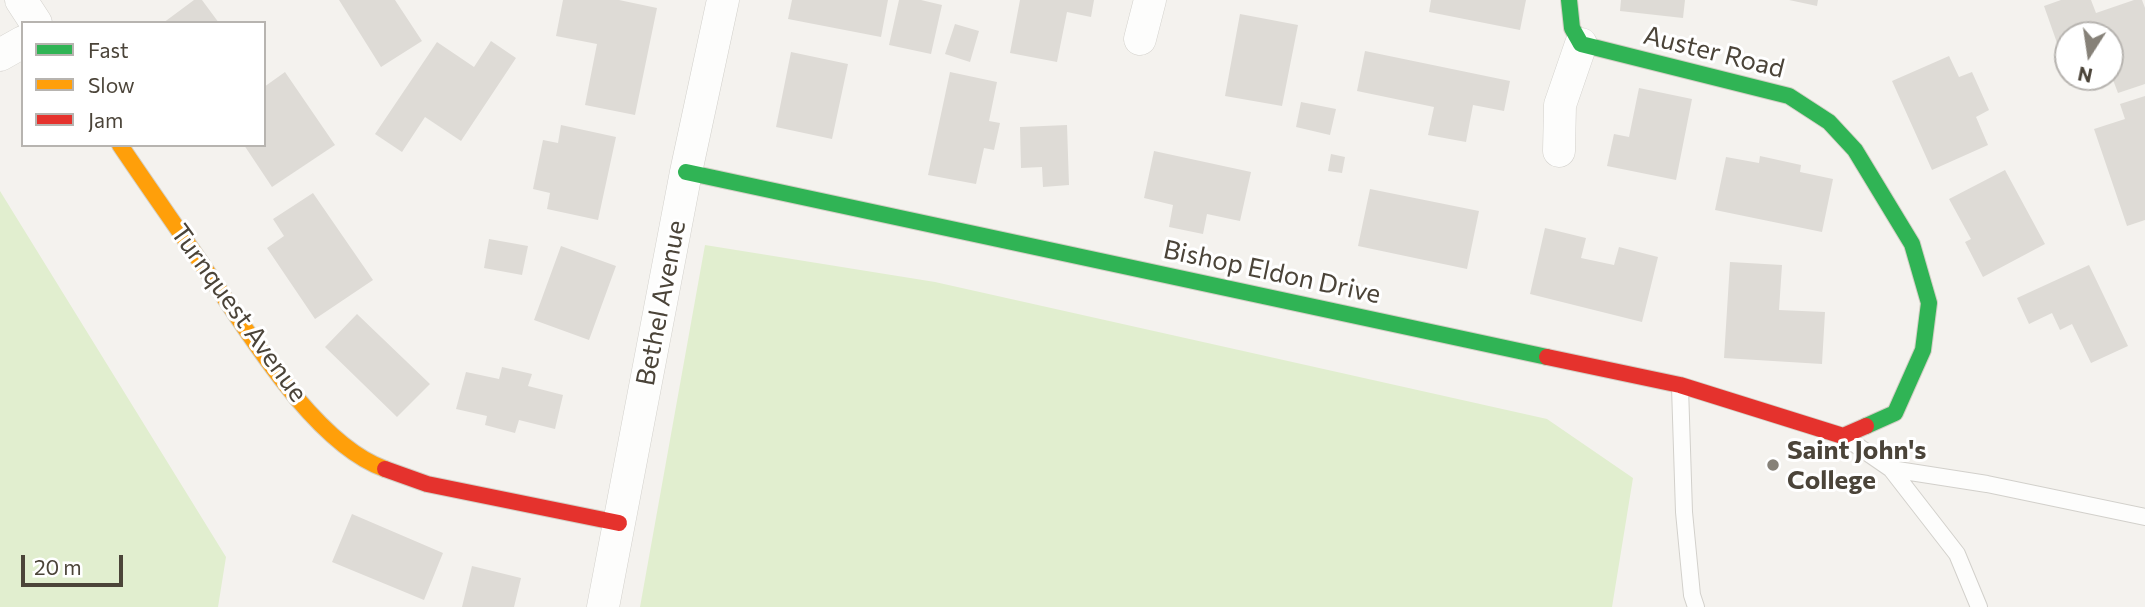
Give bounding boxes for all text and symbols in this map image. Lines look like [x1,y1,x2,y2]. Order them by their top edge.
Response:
street label: Auster Road [1640,19,1788,85]
legend [21,21,266,147]
north arrow [2054,21,2124,91]
text: Fast [88,37,129,62]
text: N [2076,62,2094,88]
text: Slow [88,72,135,97]
text: Jam [88,107,123,132]
street label: Turnquest Avenue [164,218,314,408]
street label: Bethel Avenue [630,218,692,388]
street label: Bishop Eldon Drive [1160,234,1384,310]
place label: Saint John's College [1787,434,1926,496]
marker: Saint John's College [1765,457,1781,473]
scale bar [24,540,126,584]
text: 20 m [34,554,82,579]

